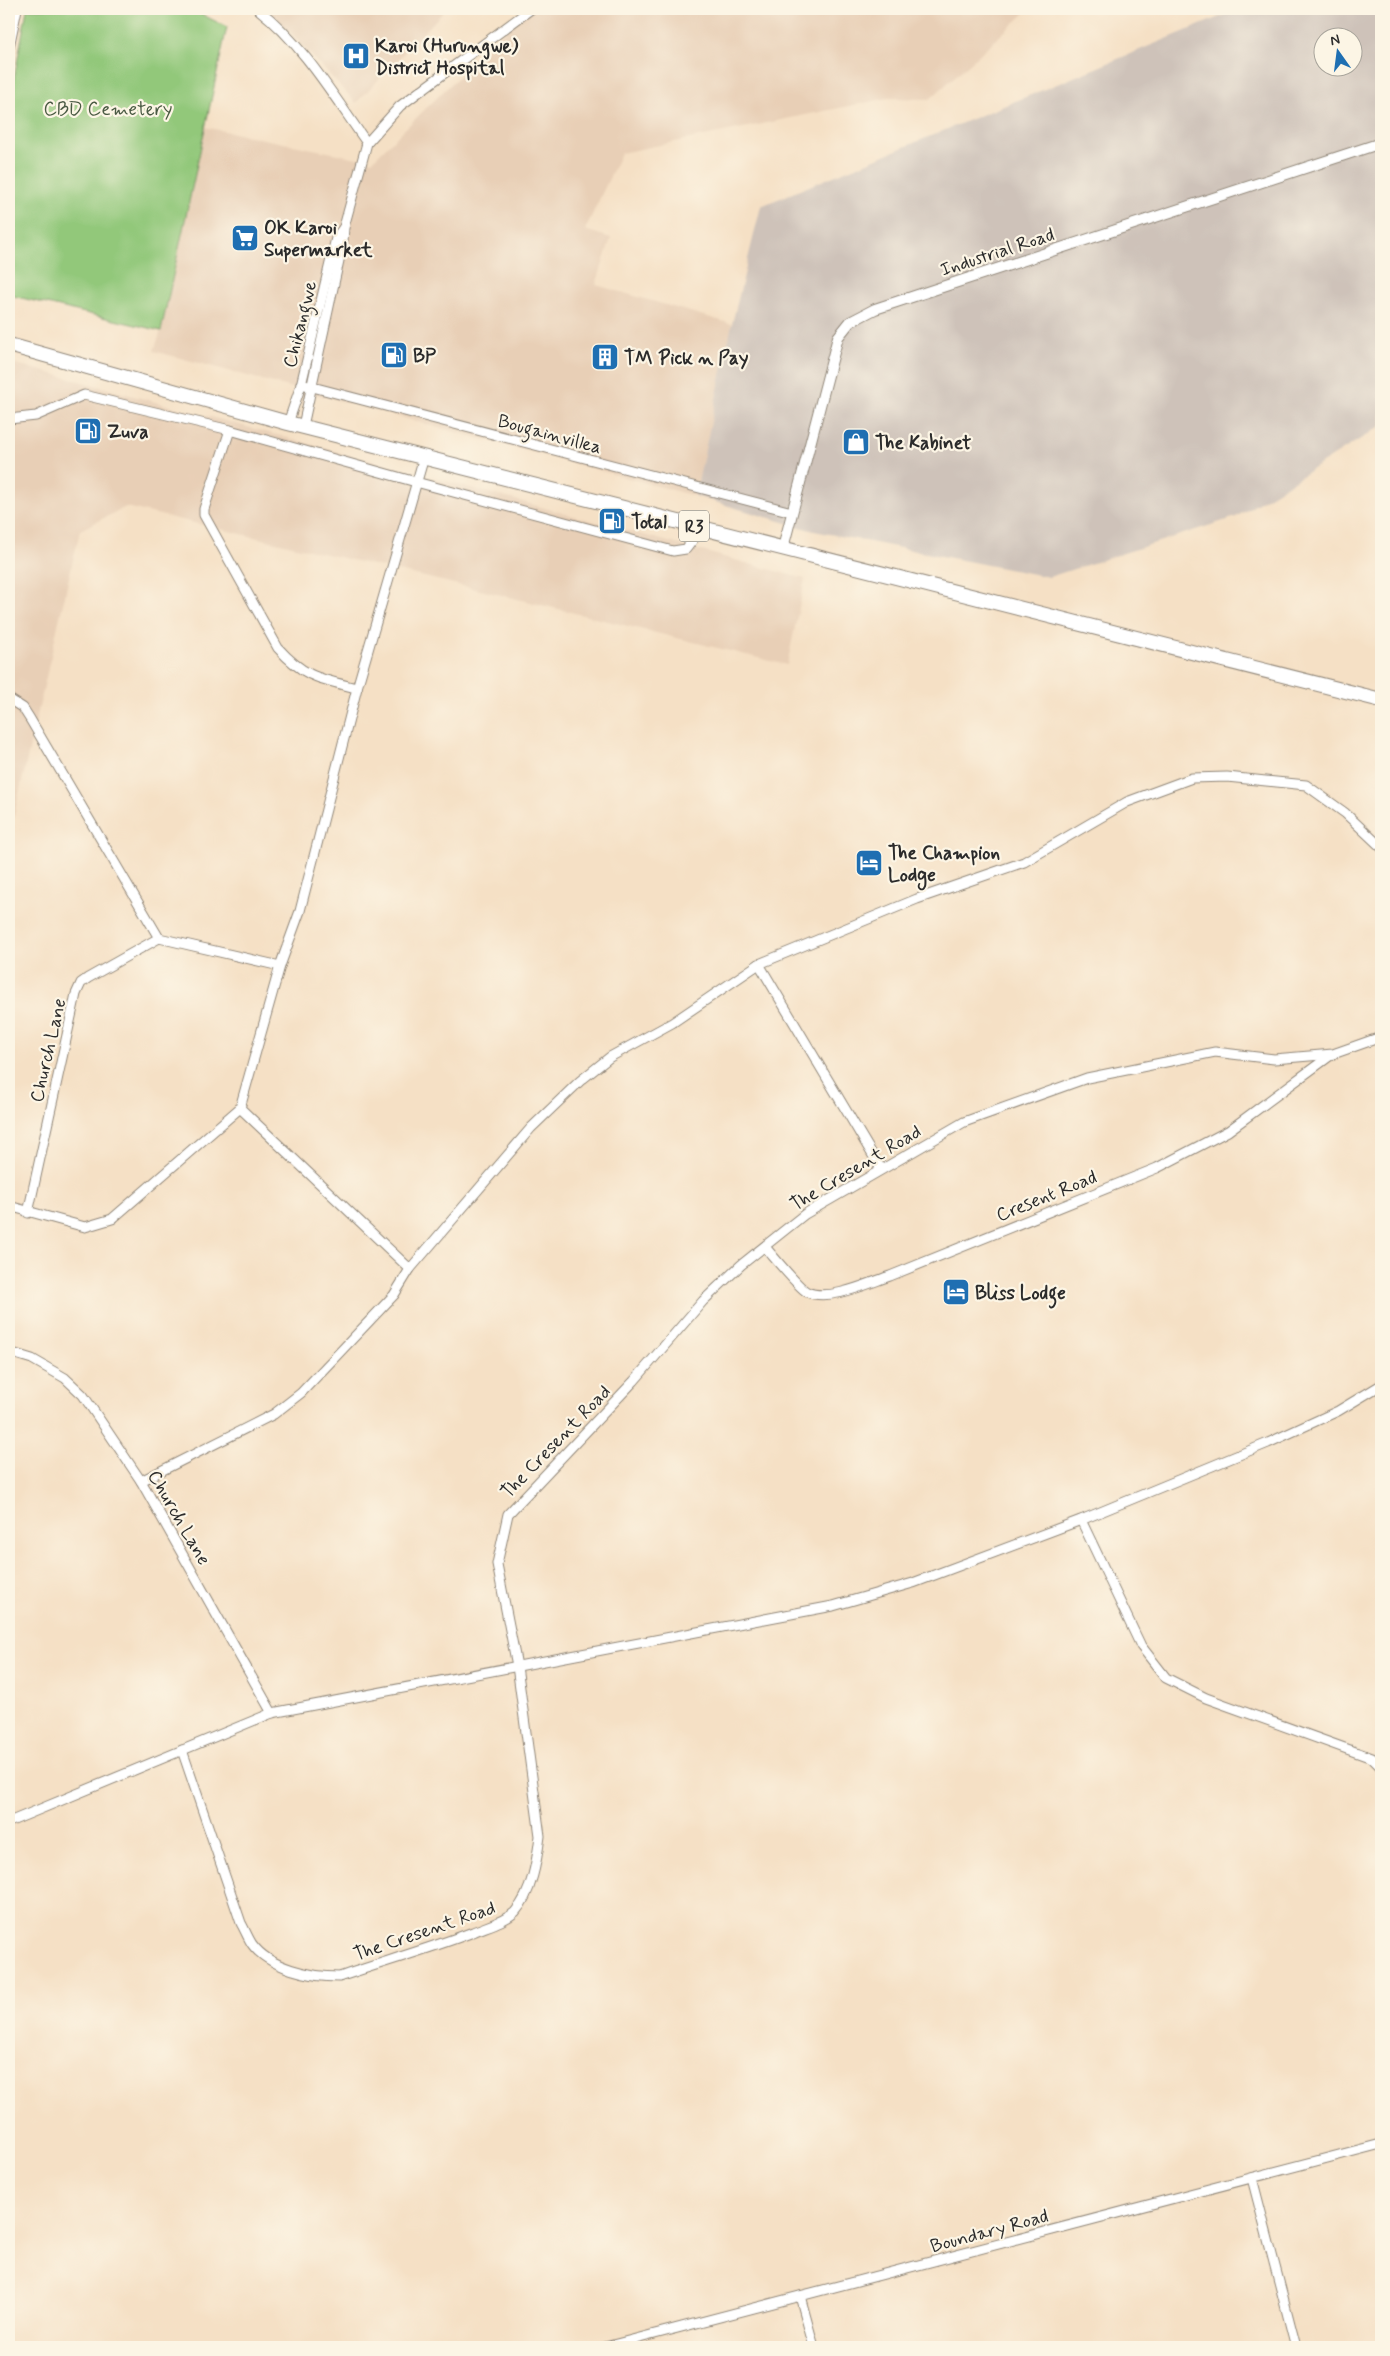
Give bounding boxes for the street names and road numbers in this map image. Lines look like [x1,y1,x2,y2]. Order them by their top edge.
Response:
street label: Industrial Road [937,222,1058,283]
street label: Chikangwe [278,278,326,371]
street label: Bougainvillea [494,409,604,463]
road number: R3 [679,511,709,542]
street label: Church Lane [24,996,73,1105]
street label: The Cresent Road [786,1119,926,1217]
street label: Cresent Road [992,1165,1101,1228]
street label: The Cresent Road [495,1380,617,1504]
street label: Church Lane [141,1466,216,1570]
street label: The Cresent Road [350,1895,499,1967]
street label: Boundary Road [928,2204,1051,2259]

